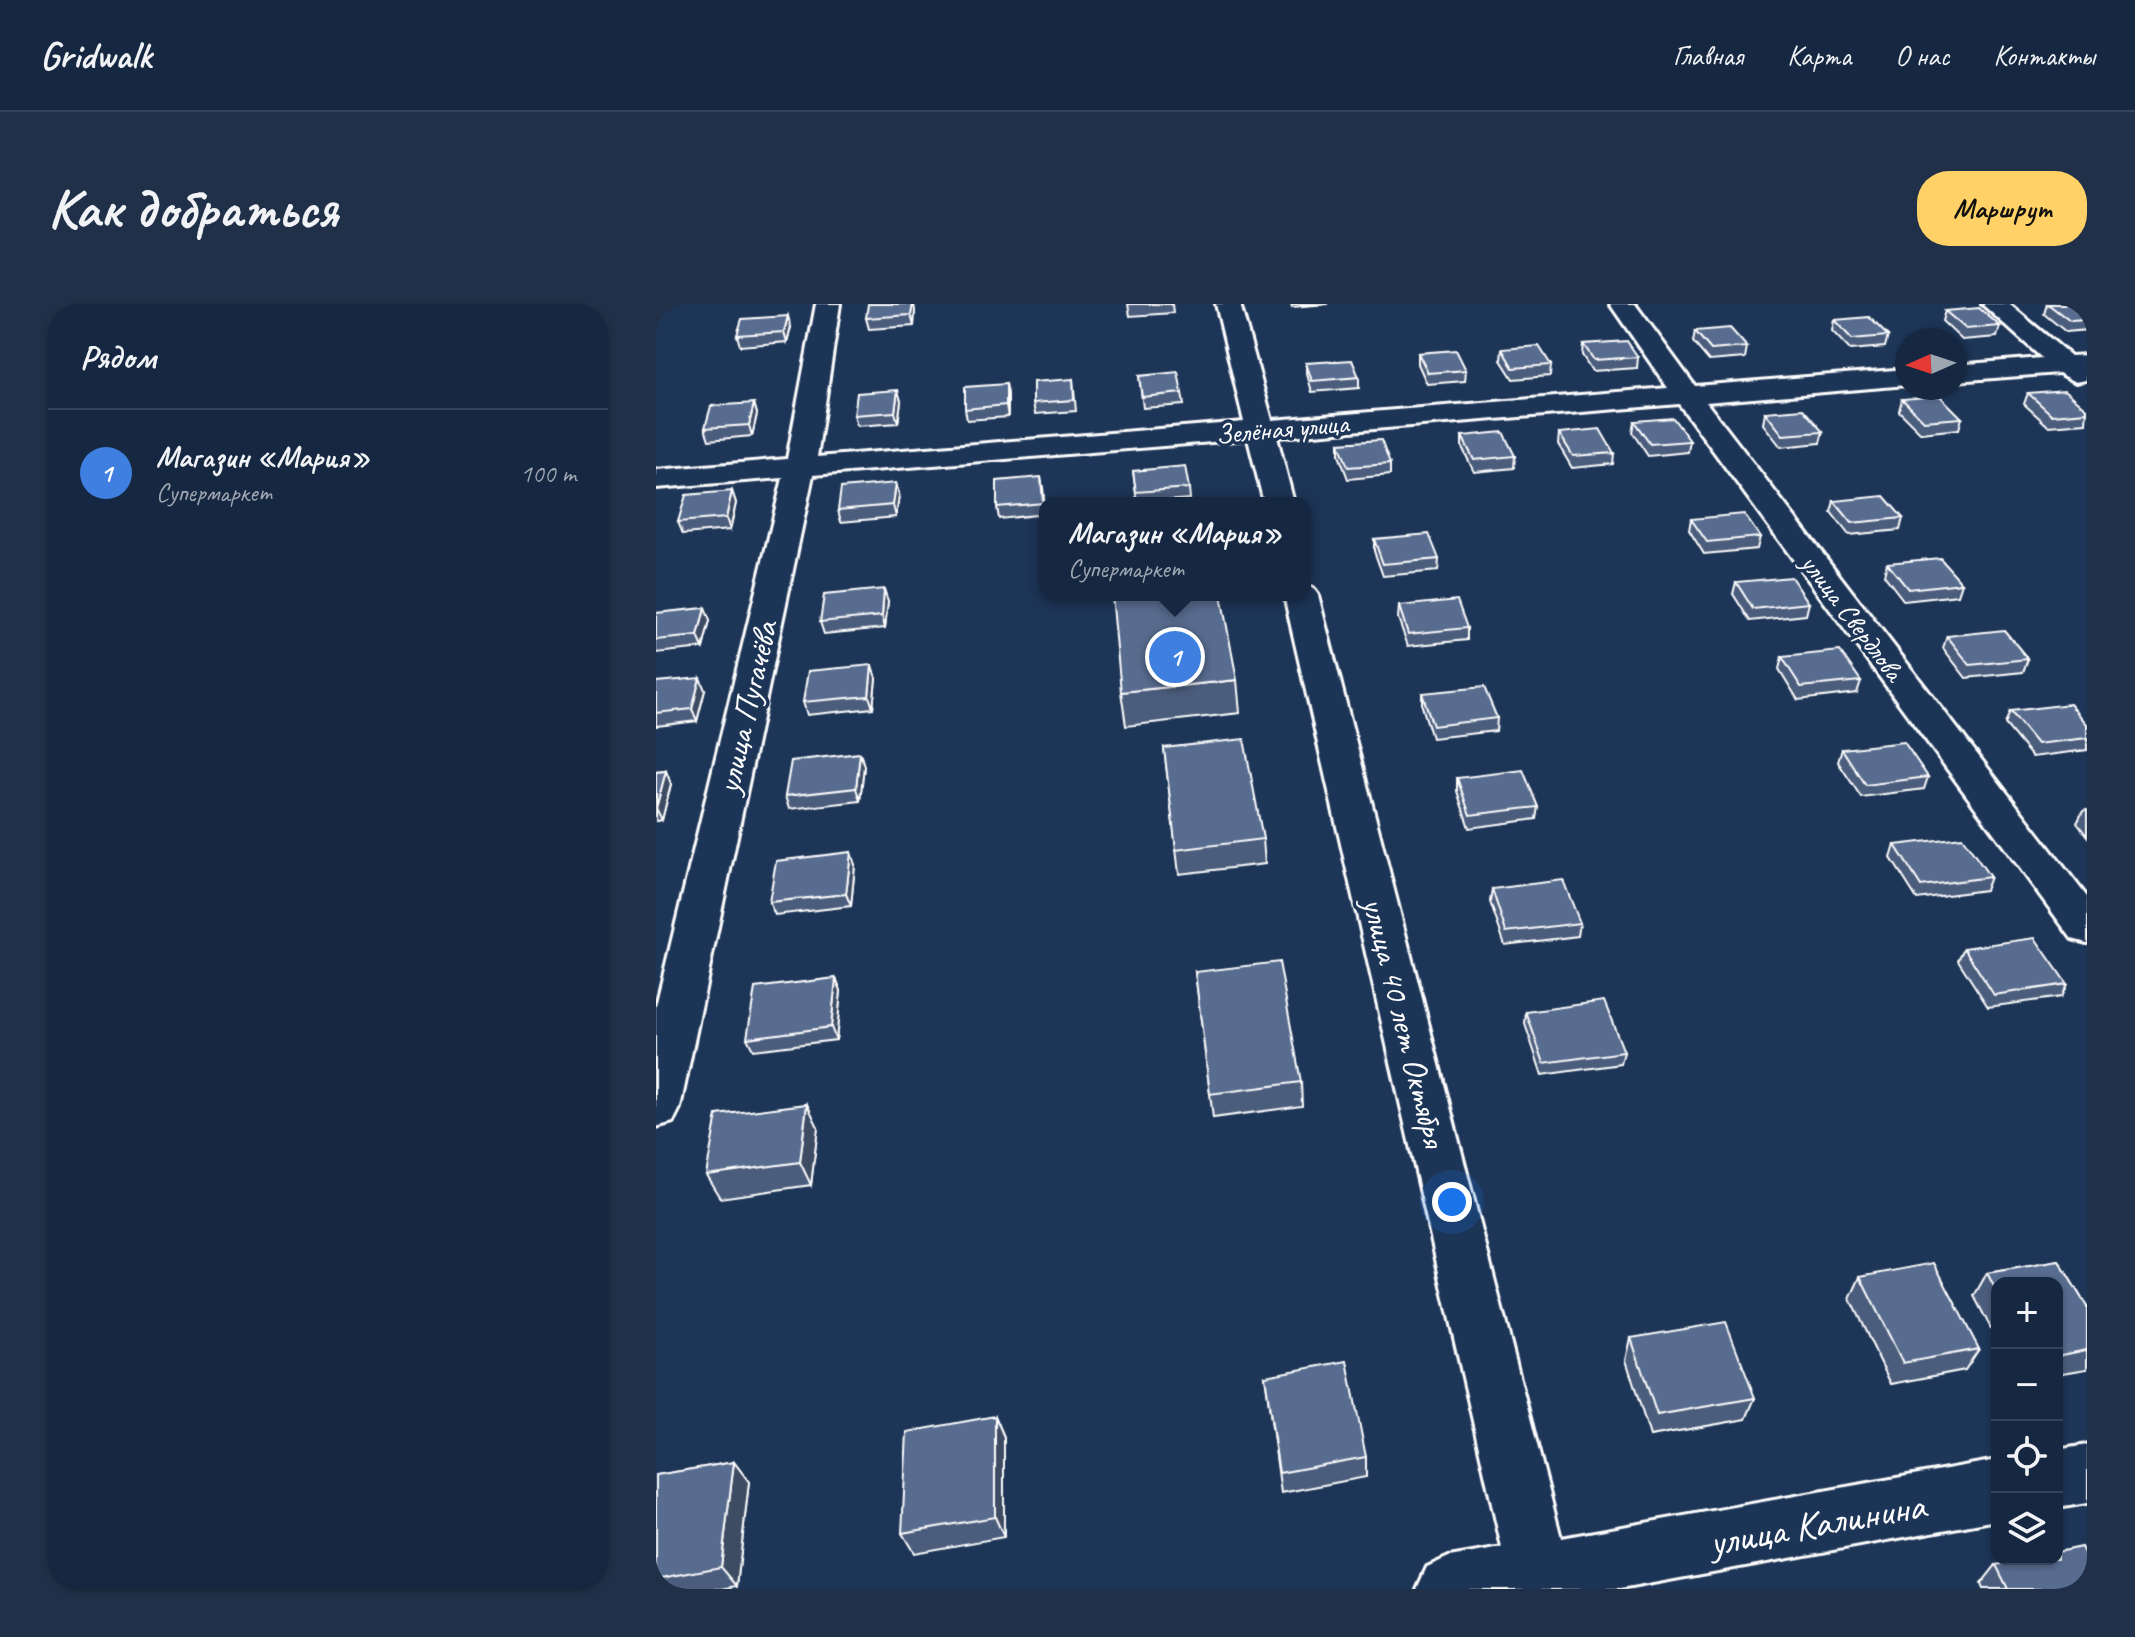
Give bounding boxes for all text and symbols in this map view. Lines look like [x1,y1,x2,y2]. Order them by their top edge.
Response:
text: Gridwalk [40,32,152,79]
text: Главная [1673,38,1743,73]
text: Карта [1787,38,1851,73]
text: О нас [1895,38,1949,73]
text: Контакты [1993,38,2095,73]
button: Маршрут [1917,171,2087,246]
text: Как добраться [48,173,338,244]
north arrow [1895,328,1967,400]
text: Рядом [80,335,156,378]
street label: Зелёная улица [1214,405,1352,452]
text: Магазин «Мария» [156,438,370,476]
text: 1 [100,457,112,490]
text: 100 m [520,457,576,490]
text: Супермаркет [156,476,272,509]
popup [1039,497,1311,601]
text: Магазин «Мария» [1068,514,1282,552]
street label: улица Свердлова [1792,545,1913,690]
text: Супермаркет [1068,552,1184,585]
street label: улица Пугачёва [705,615,788,799]
pin: 1 [1149,627,1201,687]
street label: улица 40 лет Октября [1352,891,1457,1153]
your location [1432,1182,1472,1222]
map controls [1991,1277,2063,1565]
button: + [1991,1277,2063,1349]
button: − [1991,1349,2063,1421]
button: locate [1991,1421,2063,1493]
street label: улица Калинина [1703,1480,1932,1568]
button: layers [1991,1493,2063,1565]

